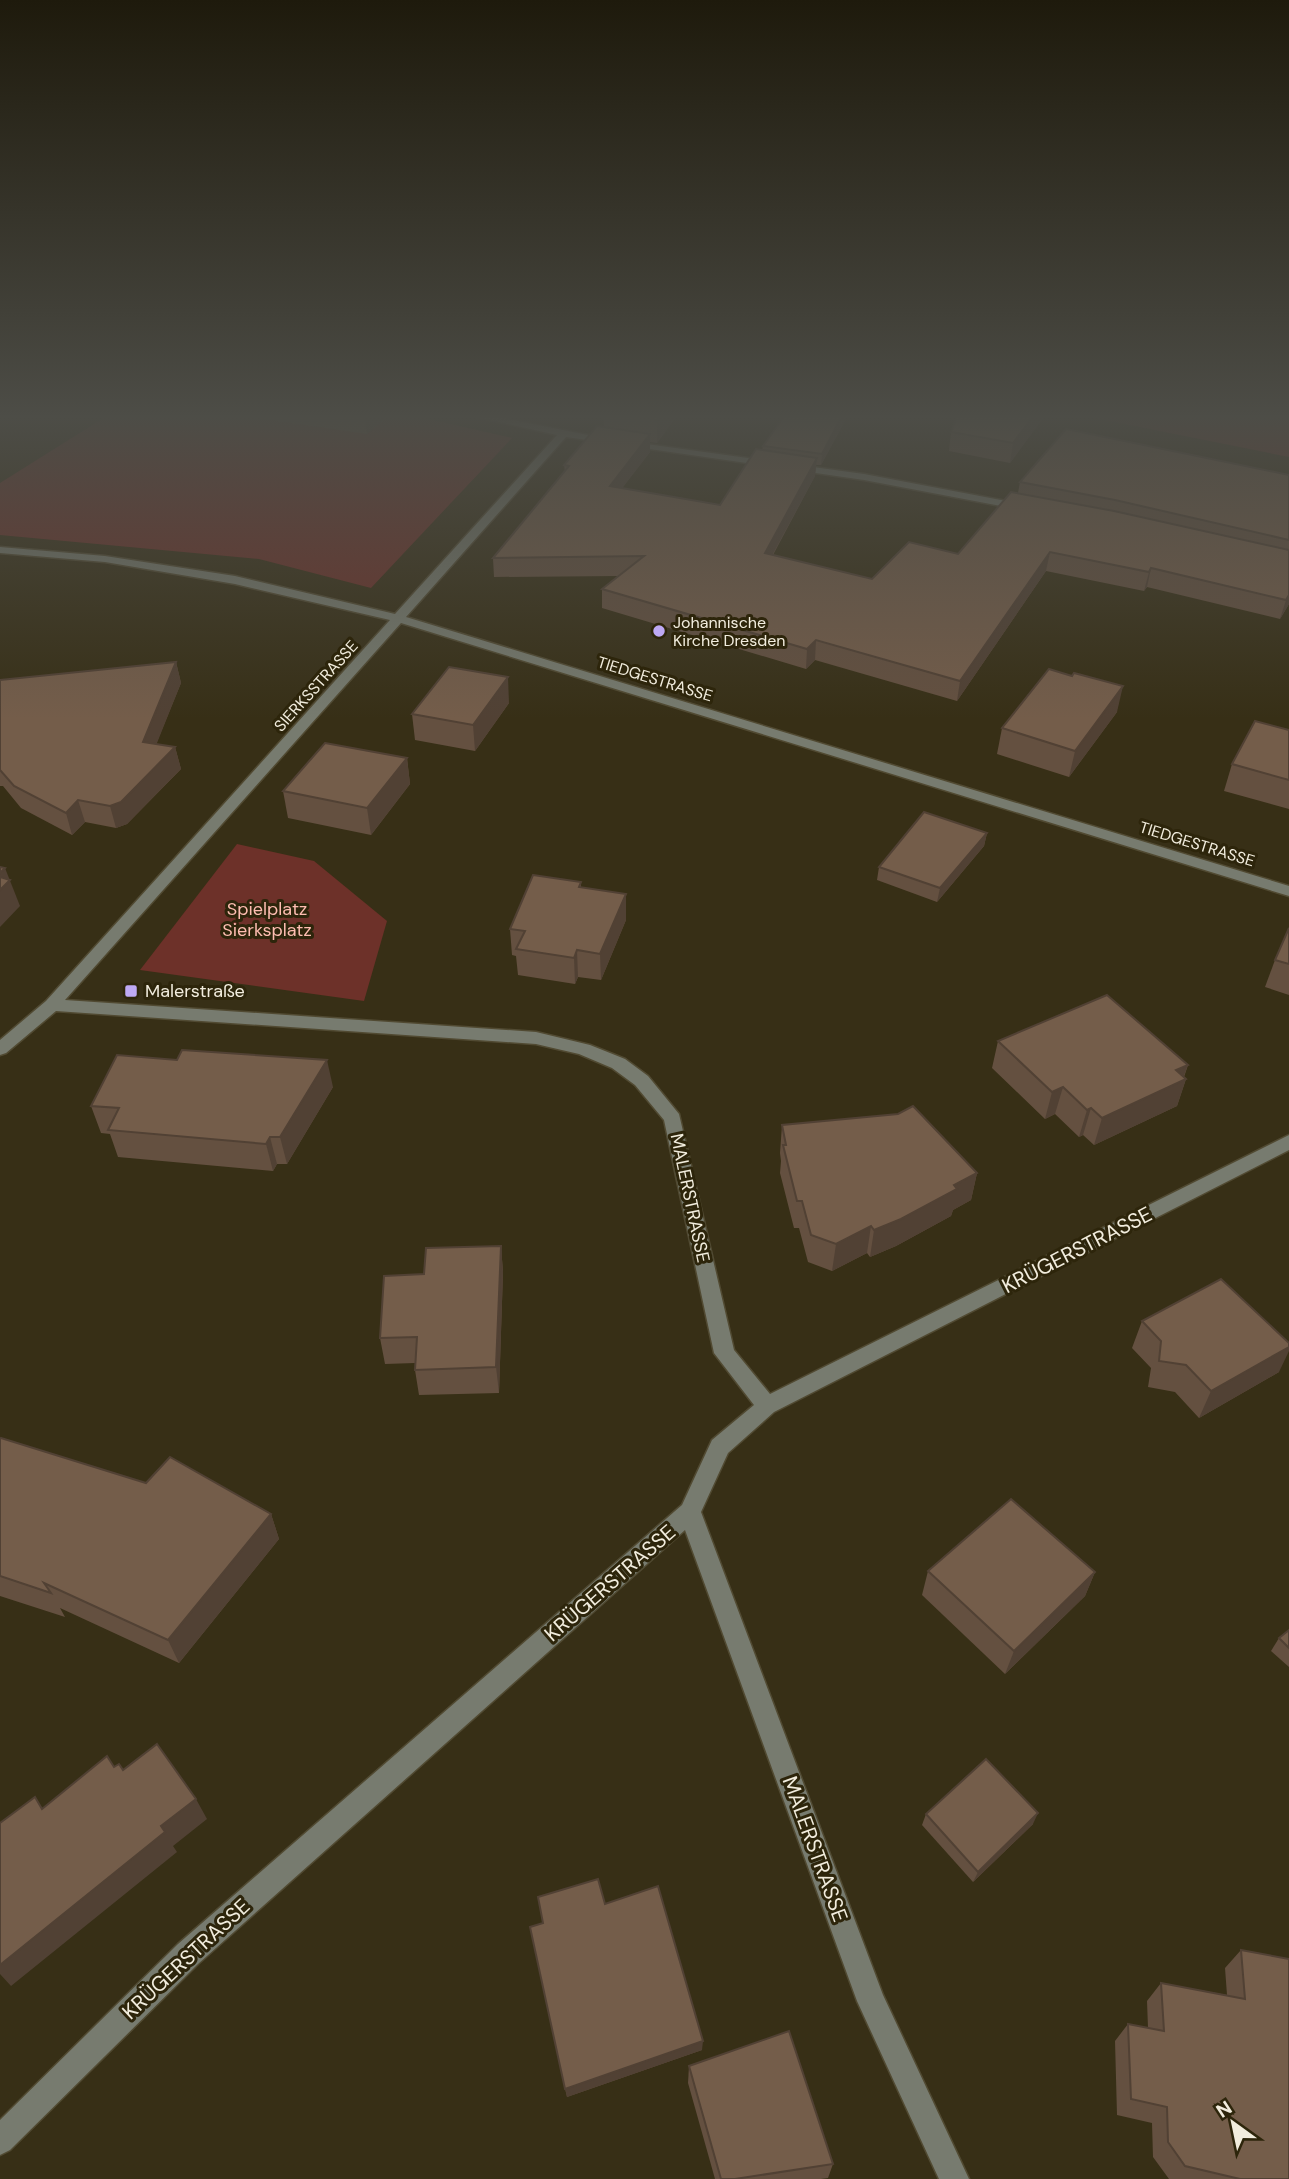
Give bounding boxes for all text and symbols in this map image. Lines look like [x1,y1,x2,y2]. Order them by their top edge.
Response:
place label: Johannische Kirche Dresden [673,612,786,651]
marker: Johannische Kirche Dresden [651,623,667,639]
street label: SIERKSSTRASSE [269,636,363,736]
street label: TIEDGESTRASSE [595,651,715,707]
street label: TIEDGESTRASSE [1137,816,1257,872]
park label: Spielplatz Sierksplatz [222,897,312,942]
place label: Malerstraße [145,979,245,1003]
marker: Malerstraße [123,983,139,999]
street label: MALERSTRASSE [665,1131,715,1265]
street label: KRÜGERSTRASSE [997,1200,1157,1300]
street label: KRÜGERSTRASSE [539,1518,681,1648]
street label: MALERSTRASSE [776,1772,854,1926]
street label: KRÜGERSTRASSE [116,1892,256,2026]
north arrow [1198,2088,1268,2158]
text: N [1211,2095,1237,2123]

